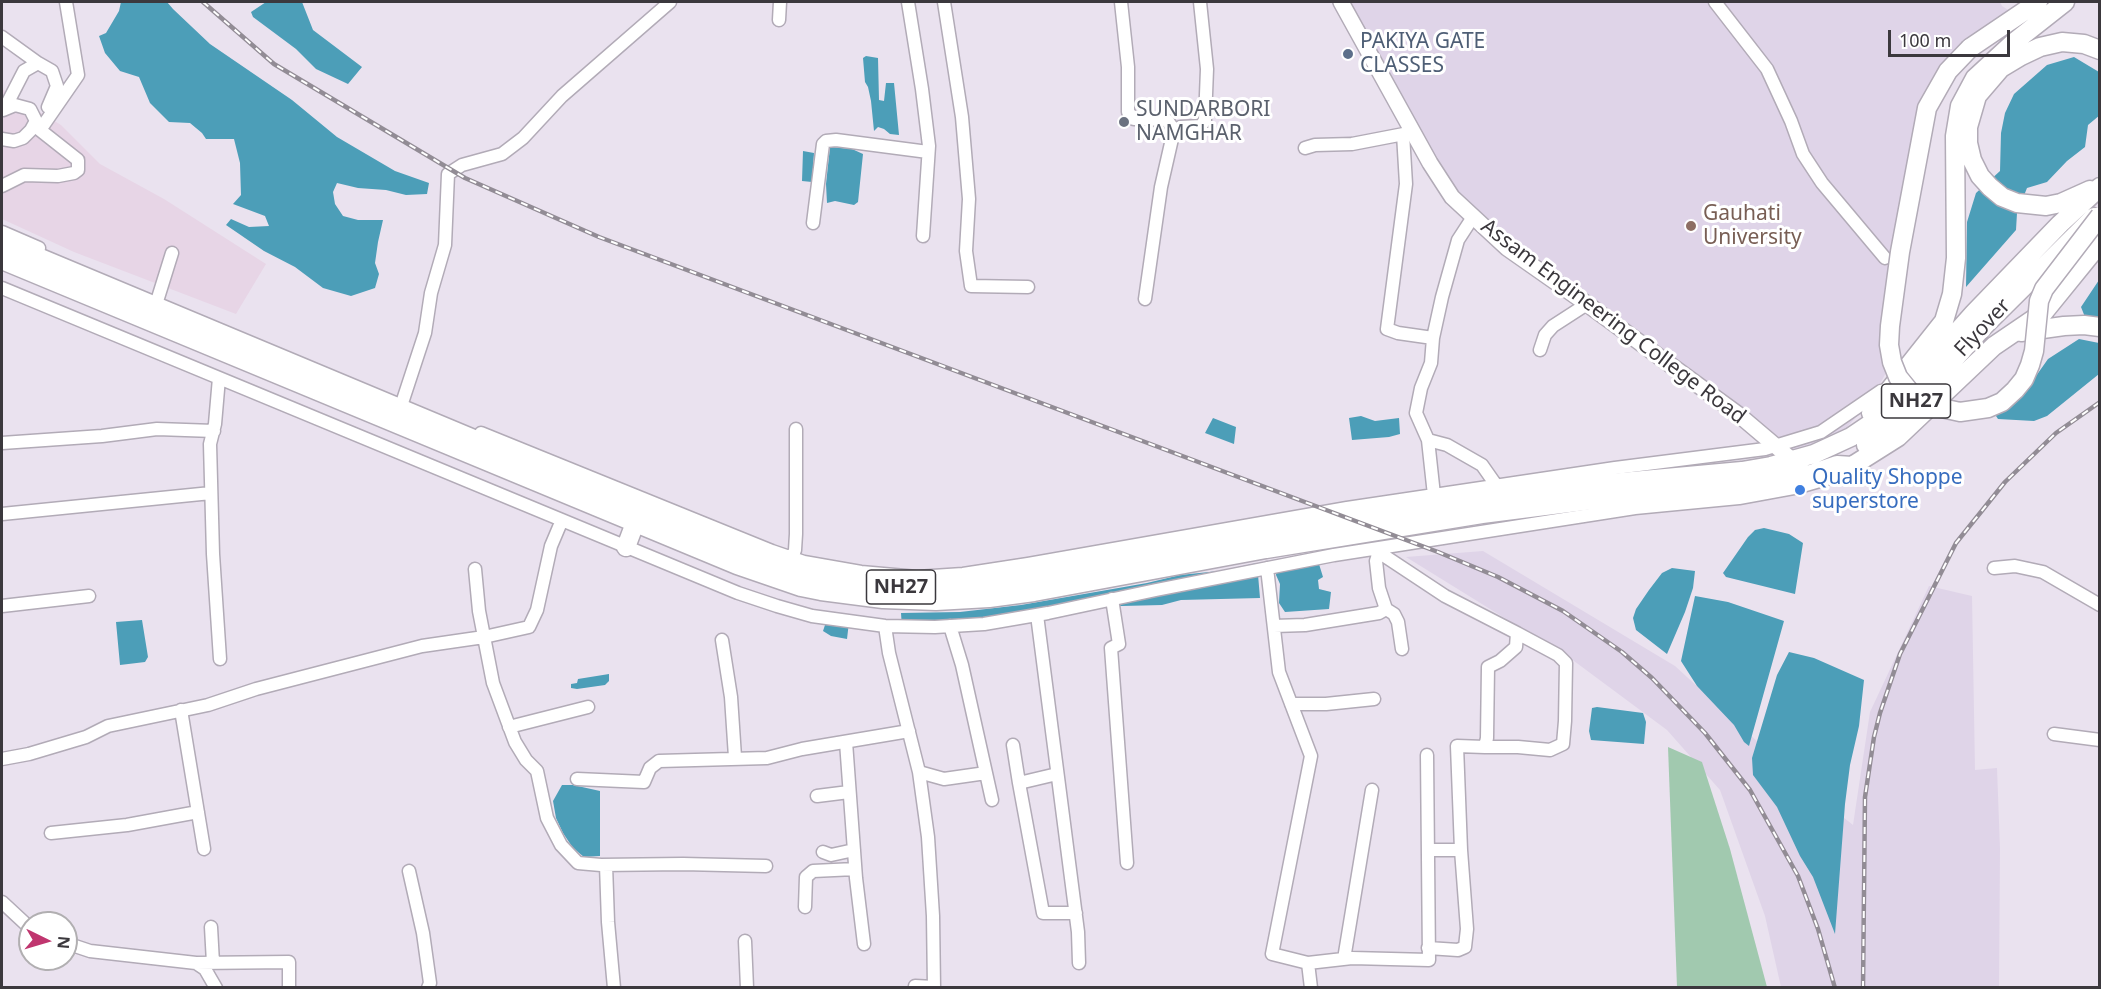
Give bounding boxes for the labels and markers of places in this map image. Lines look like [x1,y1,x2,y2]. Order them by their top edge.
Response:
place label: PAKIYA GATE CLASSES [1360,29,1485,79]
marker: PAKIYA GATE CLASSES [1341,47,1355,61]
place label: SUNDARBORI NAMGHAR [1136,97,1270,147]
marker: SUNDARBORI NAMGHAR [1117,115,1131,129]
place label: Gauhati University [1703,201,1802,251]
marker: Gauhati University [1684,219,1698,233]
place label: Quality Shoppe superstore [1812,465,1963,515]
marker: Quality Shoppe superstore [1793,483,1807,497]

